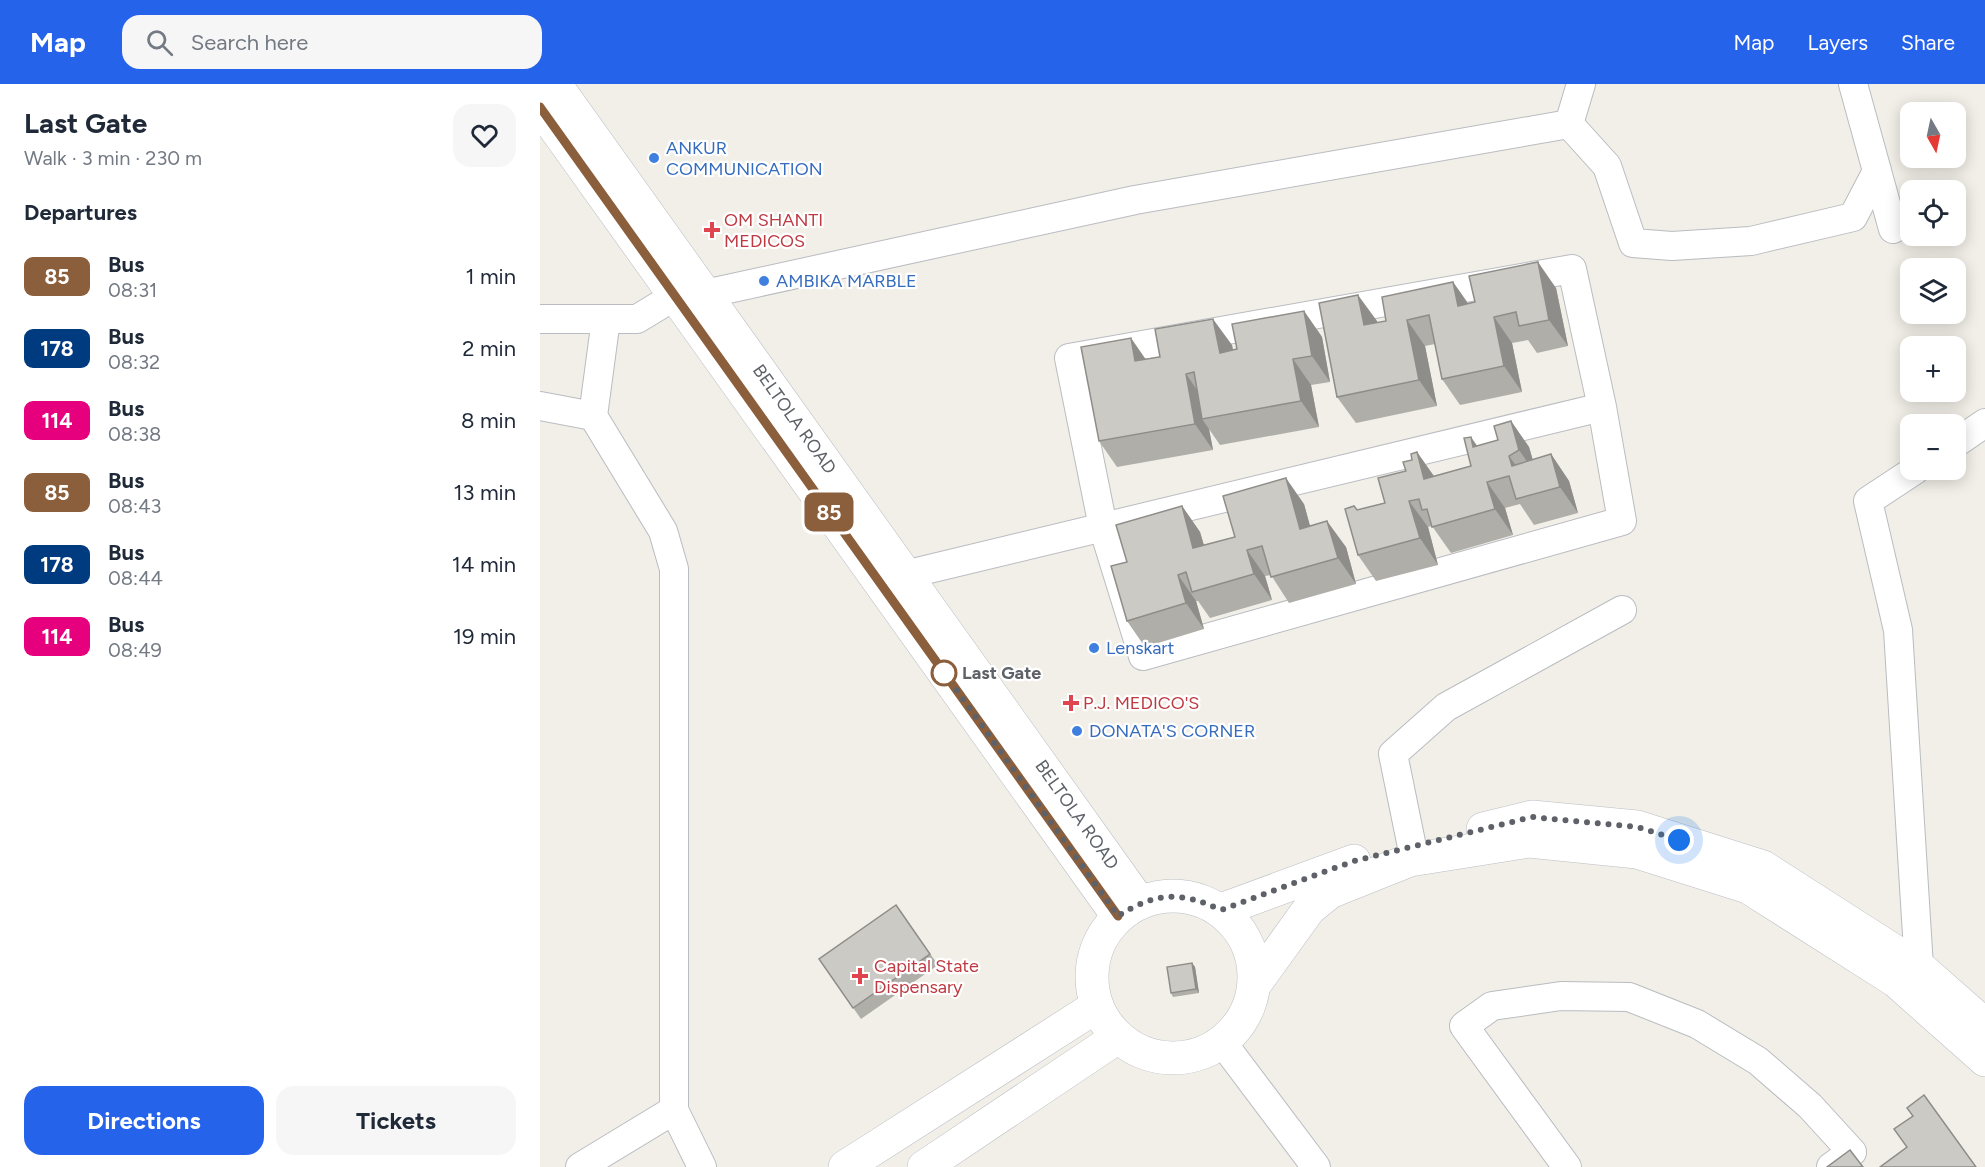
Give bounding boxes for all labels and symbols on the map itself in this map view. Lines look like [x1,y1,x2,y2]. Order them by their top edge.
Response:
north arrow [1900,102,1966,168]
place label: ANKUR COMMUNICATION [666,137,823,180]
marker: ANKUR COMMUNICATION [647,151,661,165]
place label: OM SHANTI MEDICOS [724,209,823,252]
marker: OM SHANTI MEDICOS [705,223,719,237]
place label: AMBIKA MARBLE [776,270,917,292]
marker: AMBIKA MARBLE [757,274,771,288]
street label: BELTOLA ROAD [748,360,841,478]
line badge: 85 [802,492,856,532]
place label: Lenskart [1106,637,1174,659]
marker: Lenskart [1087,641,1101,655]
marker: Last Gate [931,660,957,686]
place label: Last Gate [962,662,1041,684]
place label: P.J. MEDICO'S [1083,692,1199,714]
marker: P.J. MEDICO'S [1064,696,1078,710]
place label: DONATA'S CORNER [1089,720,1255,742]
marker: DONATA'S CORNER [1070,724,1084,738]
street label: BELTOLA ROAD [1030,756,1124,874]
your location [1664,825,1694,855]
place label: Capital State Dispensary [874,955,979,998]
marker: Capital State Dispensary [851,967,869,985]

